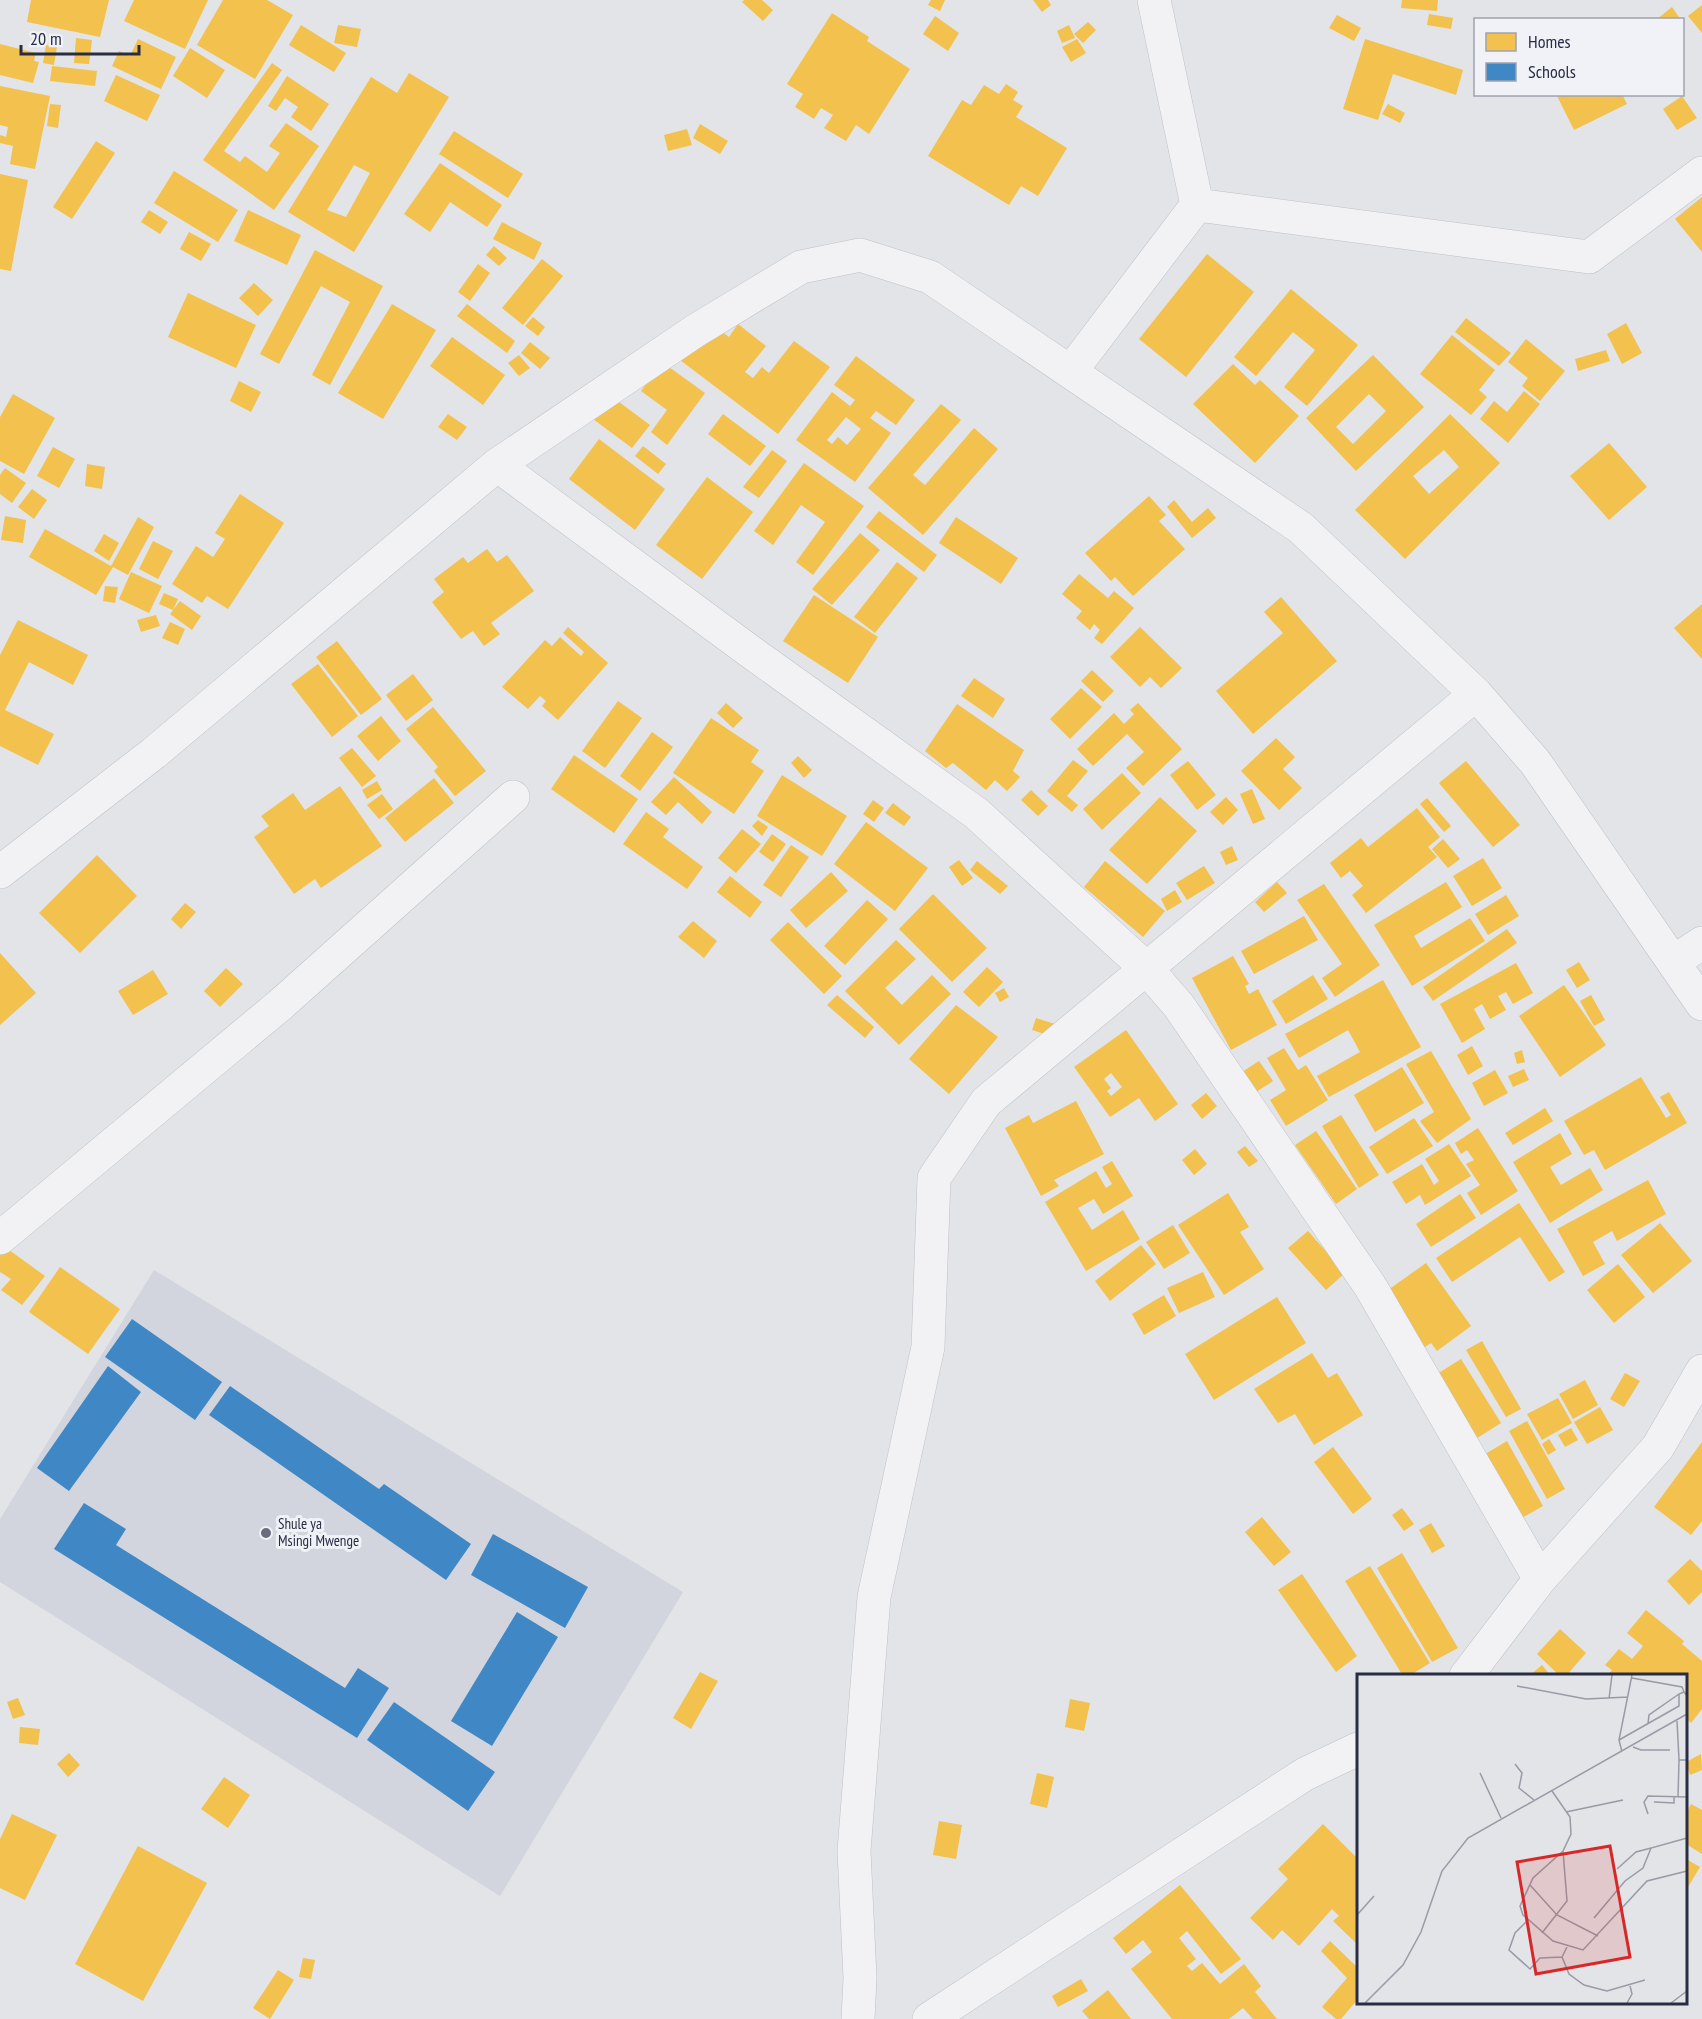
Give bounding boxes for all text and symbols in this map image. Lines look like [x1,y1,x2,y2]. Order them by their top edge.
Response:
scale bar [21,18,140,56]
legend [1474,18,1684,96]
text: 20 m [30,27,62,50]
text: Homes [1528,30,1571,53]
text: Schools [1528,60,1576,83]
place label: Shule ya Msingi Mwenge [278,1514,359,1550]
marker: Shule ya Msingi Mwenge [259,1526,273,1540]
inset map [1357,1674,1687,2004]

